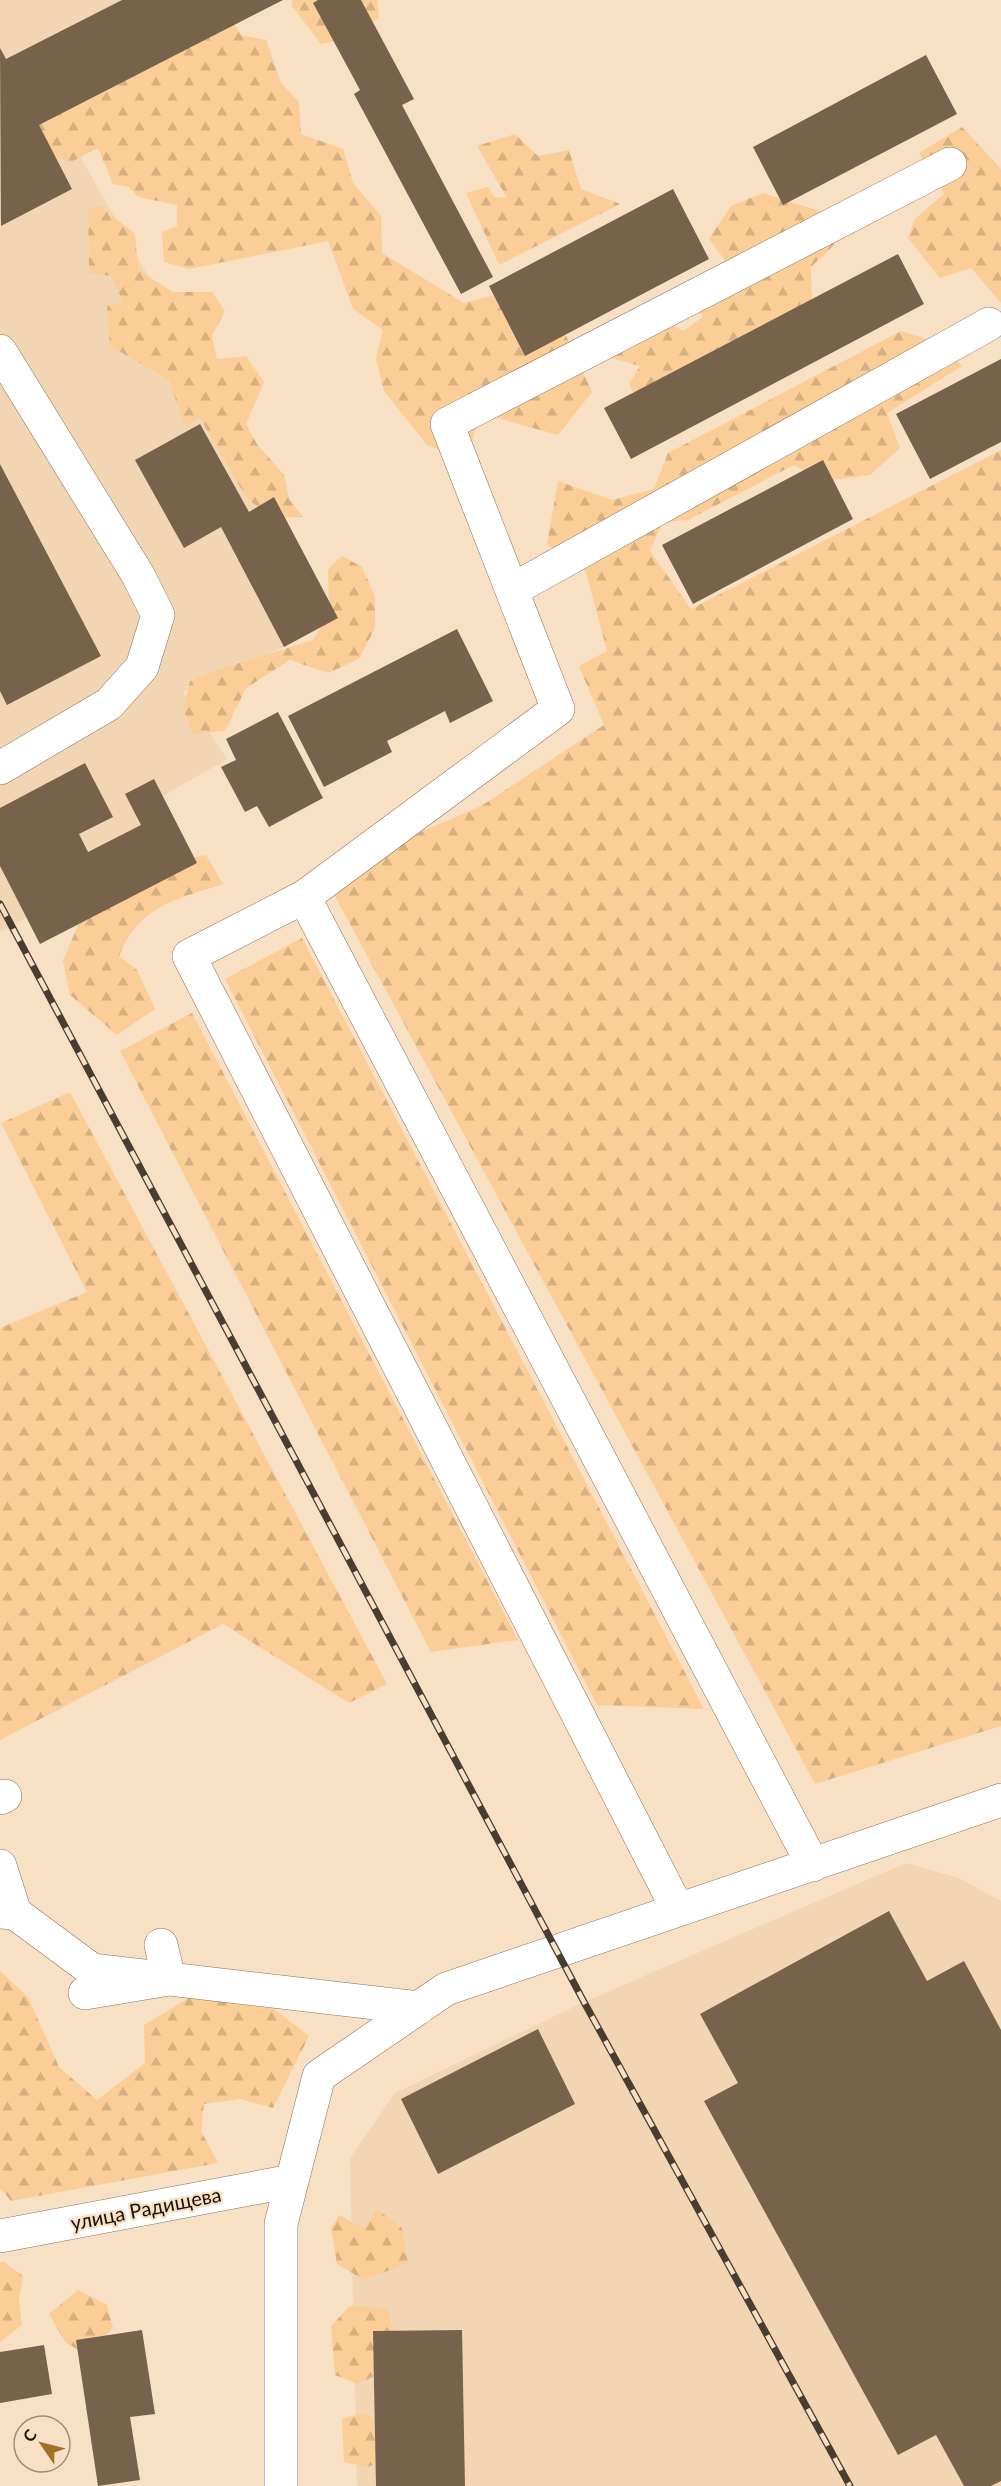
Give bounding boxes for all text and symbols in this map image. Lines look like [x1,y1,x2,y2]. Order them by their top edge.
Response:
street label: улица Радищева [69,2182,223,2234]
north arrow [12,2414,72,2474]
text: С [18,2425,40,2445]

